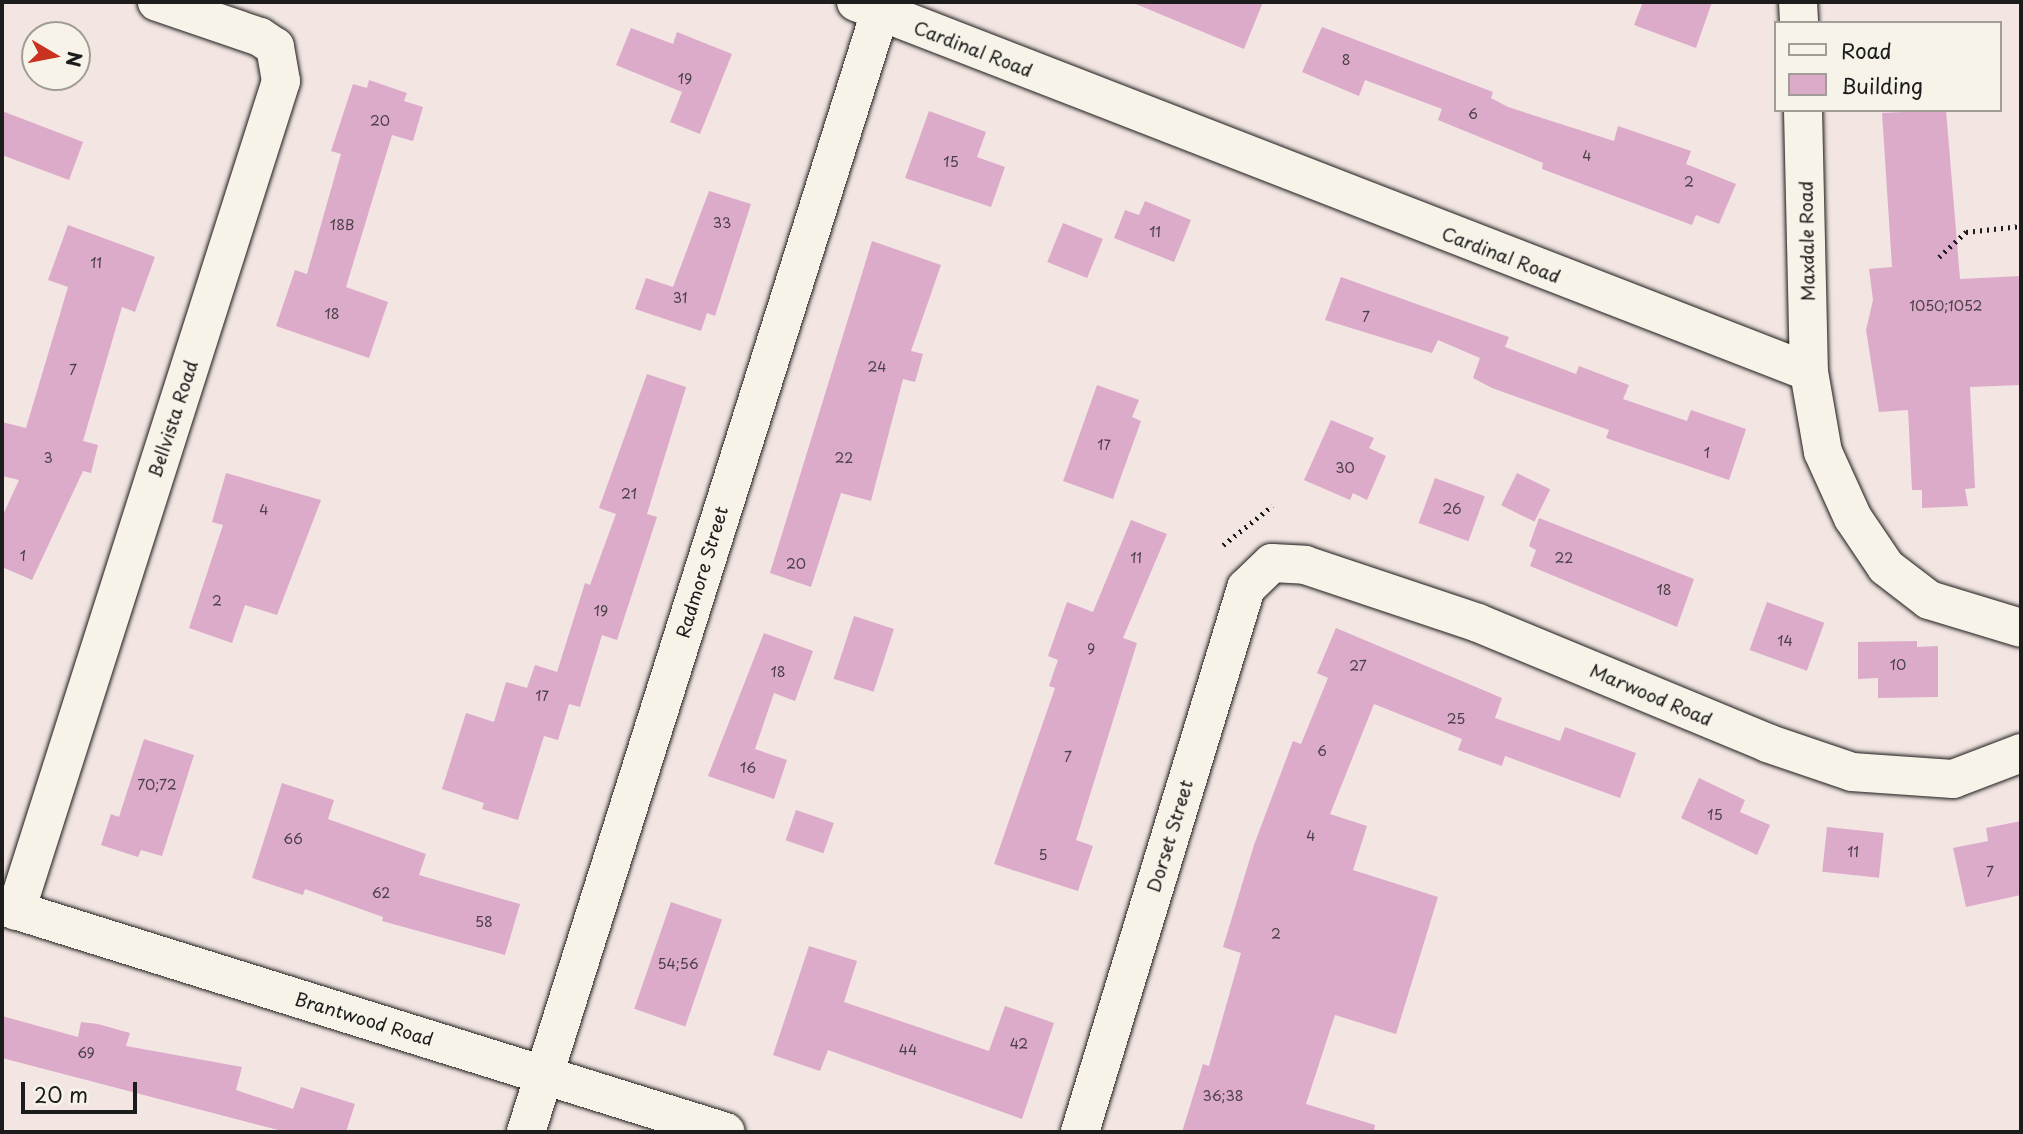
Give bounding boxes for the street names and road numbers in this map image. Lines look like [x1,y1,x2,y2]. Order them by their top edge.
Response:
street label: Cardinal Road [911,17,1035,81]
street label: Maxdale Road [1795,180,1819,302]
street label: Cardinal Road [1439,223,1563,287]
street label: Bellvista Road [144,358,202,480]
street label: Radmore Street [672,503,732,641]
street label: Marwood Road [1586,659,1716,731]
street label: Dorset Street [1142,777,1198,895]
street label: Brantwood Road [292,988,436,1050]

